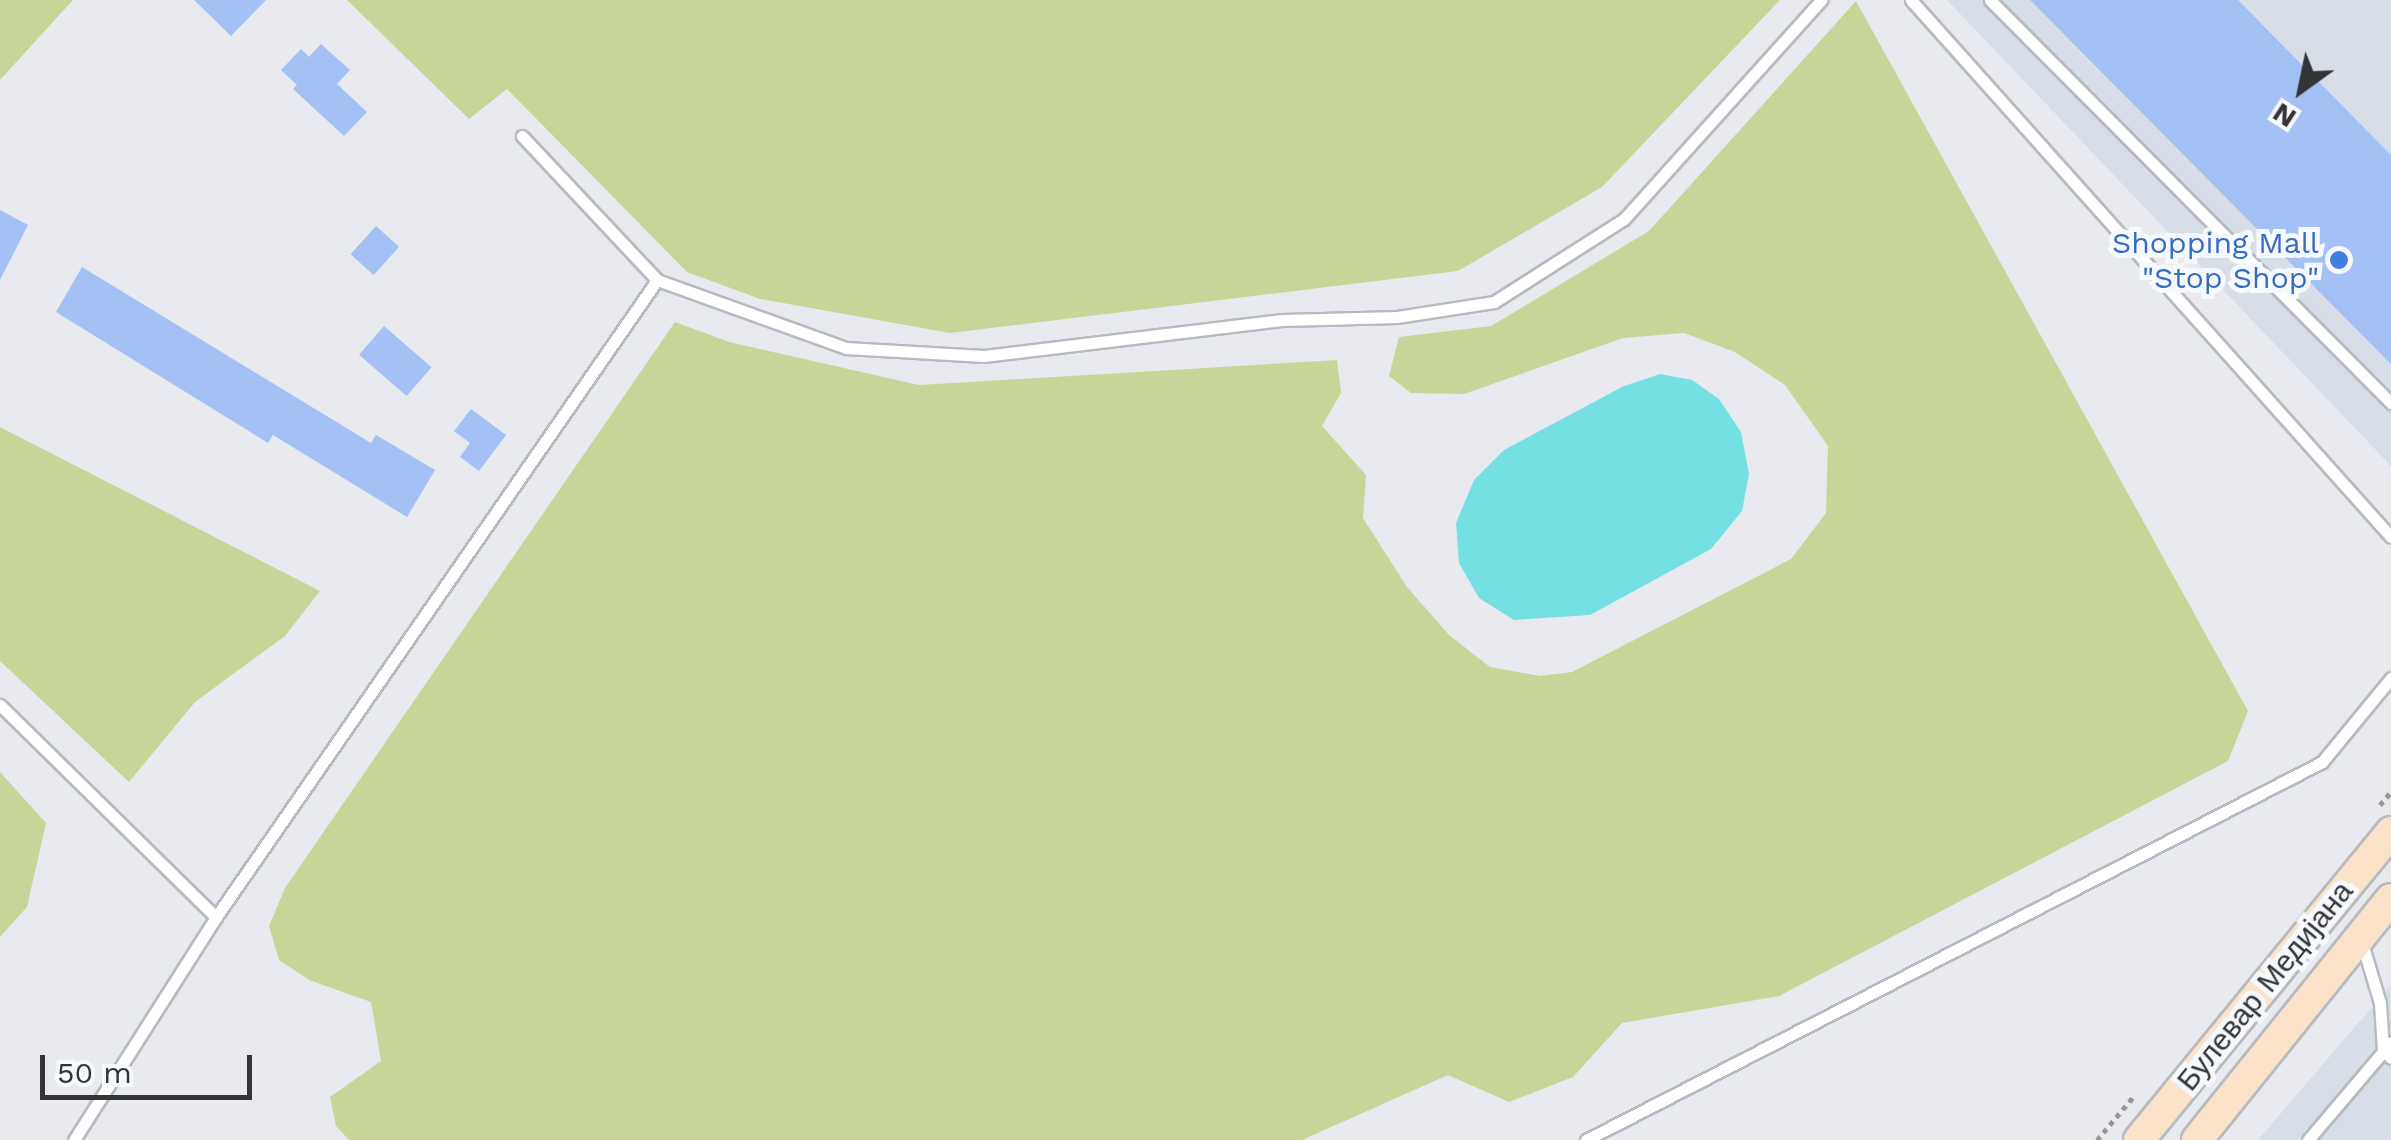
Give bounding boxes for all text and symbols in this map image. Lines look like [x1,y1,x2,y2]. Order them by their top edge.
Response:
north arrow [2251,40,2351,140]
text: N [2267,96,2302,135]
place label: Shopping Mall "Stop Shop" [2112,225,2319,296]
marker: Shopping Mall "Stop Shop" [2328,249,2350,271]
street label: Булевар Медијана [2170,874,2360,1098]
scale bar [45,1035,258,1097]
text: 50 m [57,1055,132,1090]

